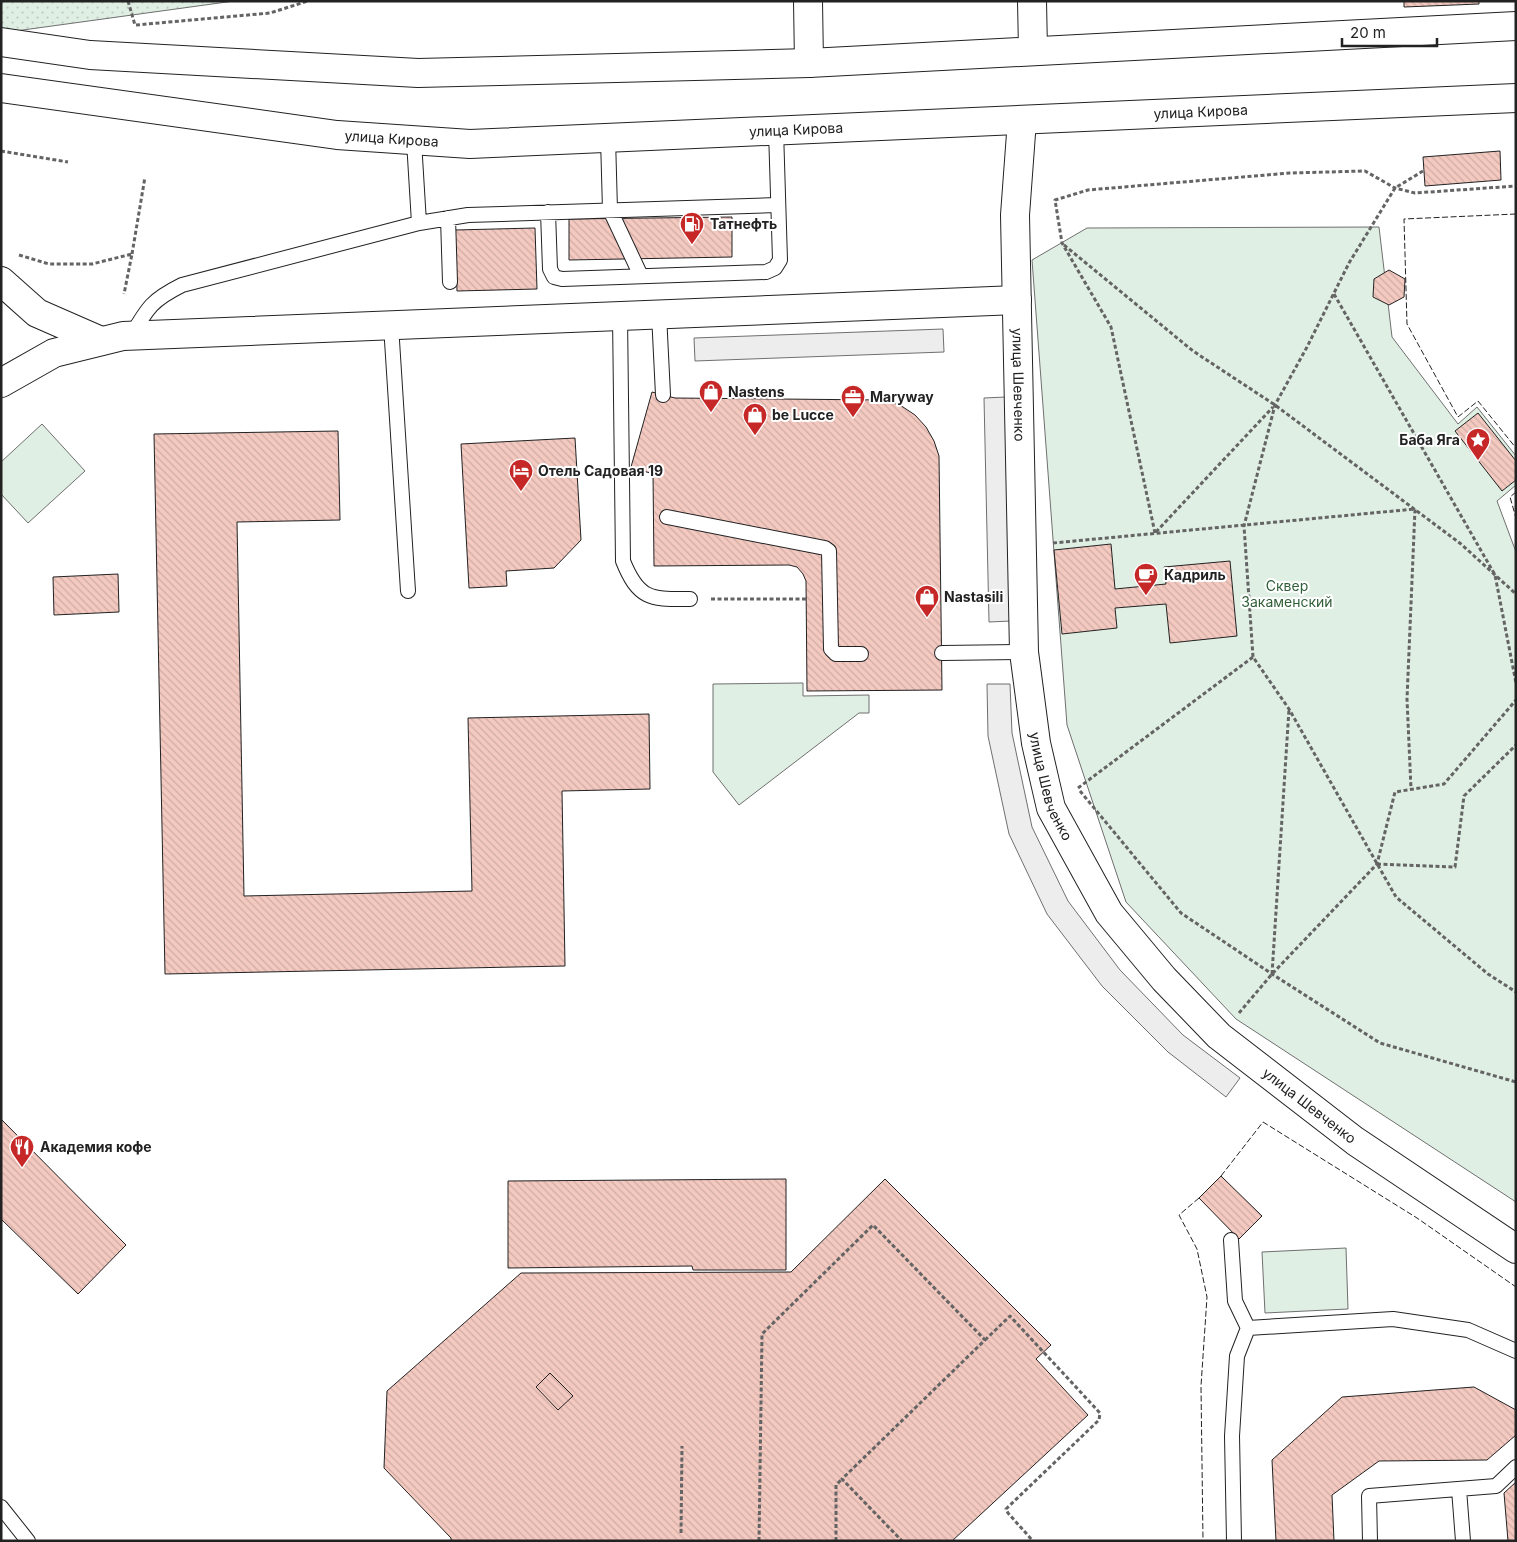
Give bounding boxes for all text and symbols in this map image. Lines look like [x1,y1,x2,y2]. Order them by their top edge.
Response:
scale bar [1342,15,1437,47]
text: 20 m [1350,23,1386,42]
street label: улица Кирова [1153,101,1248,122]
street label: улица Кирова [749,119,844,140]
street label: улица Кирова [344,127,439,150]
fuel station icon: Татнефть [679,211,705,245]
place label: Татнефть [710,215,777,232]
street label: улица Шевченко [1009,328,1029,442]
shop icon: Nastens [698,379,724,413]
place label: Nastens [728,383,785,400]
office icon: Maryway [840,384,866,418]
place label: Maryway [870,388,934,405]
shop icon: be Lucce [742,402,768,436]
place label: be Lucce [772,406,834,423]
place icon: Баба Яга [1465,427,1491,461]
place label: Баба Яга [1399,431,1460,448]
hotel icon: Отель Садовая 19 [508,458,534,492]
place label: Отель Садовая 19 [538,462,663,479]
cafe icon: Кадриль [1133,562,1159,596]
place label: Кадриль [1164,566,1226,583]
park label: Сквер Закаменский [1241,577,1333,610]
shop icon: Nastasili [914,584,940,618]
place label: Nastasili [944,588,1003,605]
street label: улица Шевченко [1027,731,1076,843]
street label: улица Шевченко [1259,1064,1360,1147]
restaurant icon: Академия кофе [9,1134,35,1168]
place label: Академия кофе [40,1138,152,1155]

